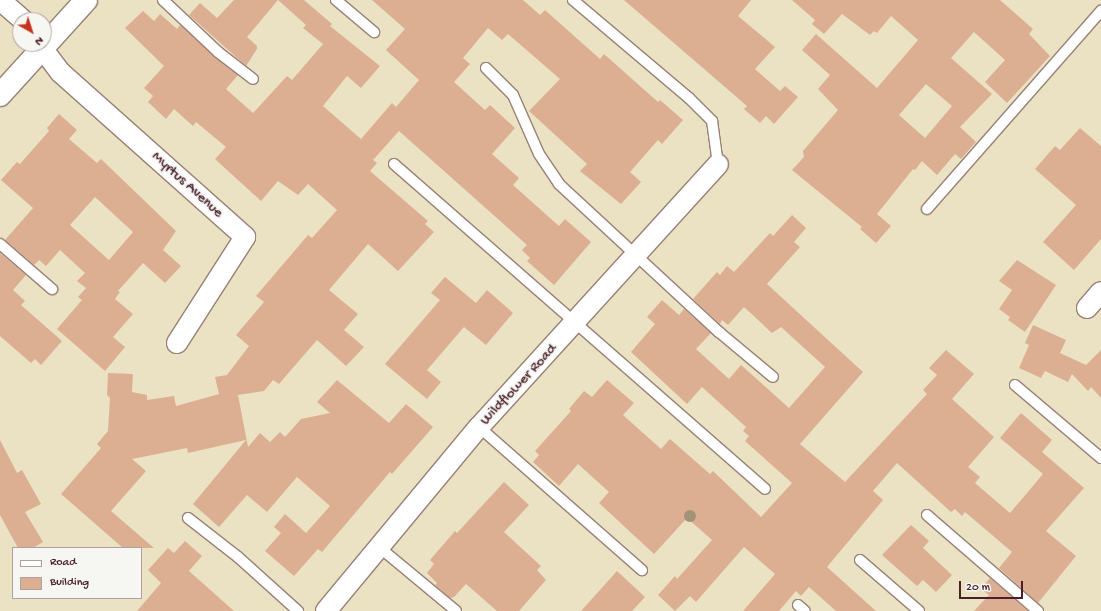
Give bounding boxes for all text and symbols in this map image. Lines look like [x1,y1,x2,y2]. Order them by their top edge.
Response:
north arrow [12,12,52,52]
text: N [32,34,45,47]
street label: Myrtus Avenue [147,148,227,222]
street label: Wildflower Road [477,341,561,429]
legend [12,547,142,599]
text: Road [50,556,76,570]
scale bar [961,573,1025,599]
text: Building [50,576,89,590]
text: 20 m [966,581,990,595]

